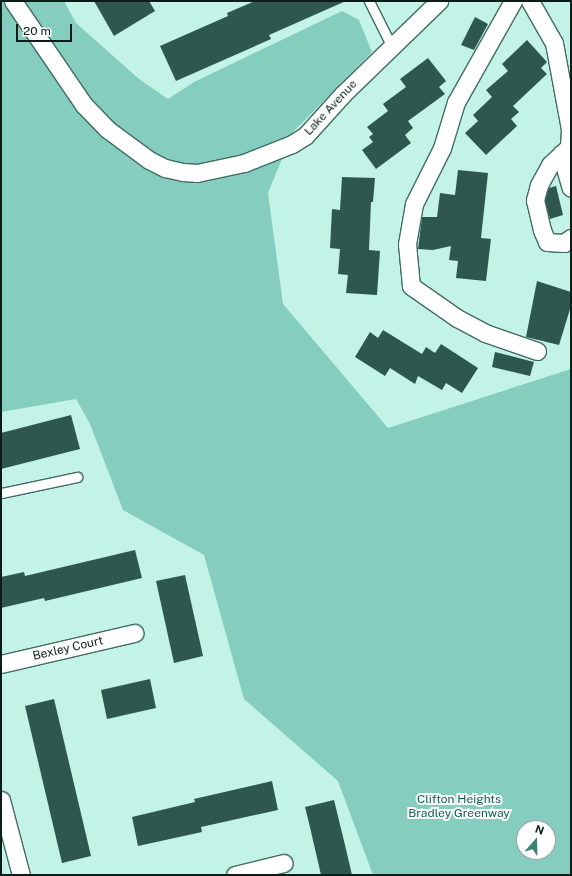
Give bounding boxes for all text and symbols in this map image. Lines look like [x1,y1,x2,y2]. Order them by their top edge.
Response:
scale bar [18,16,74,42]
text: 20 m [23,24,51,38]
street label: Lake Avenue [302,77,360,139]
street label: Bexley Court [31,634,105,664]
park label: Clifton Heights Bradley Greenway [408,793,510,821]
north arrow [516,820,556,860]
text: N [534,823,546,837]

